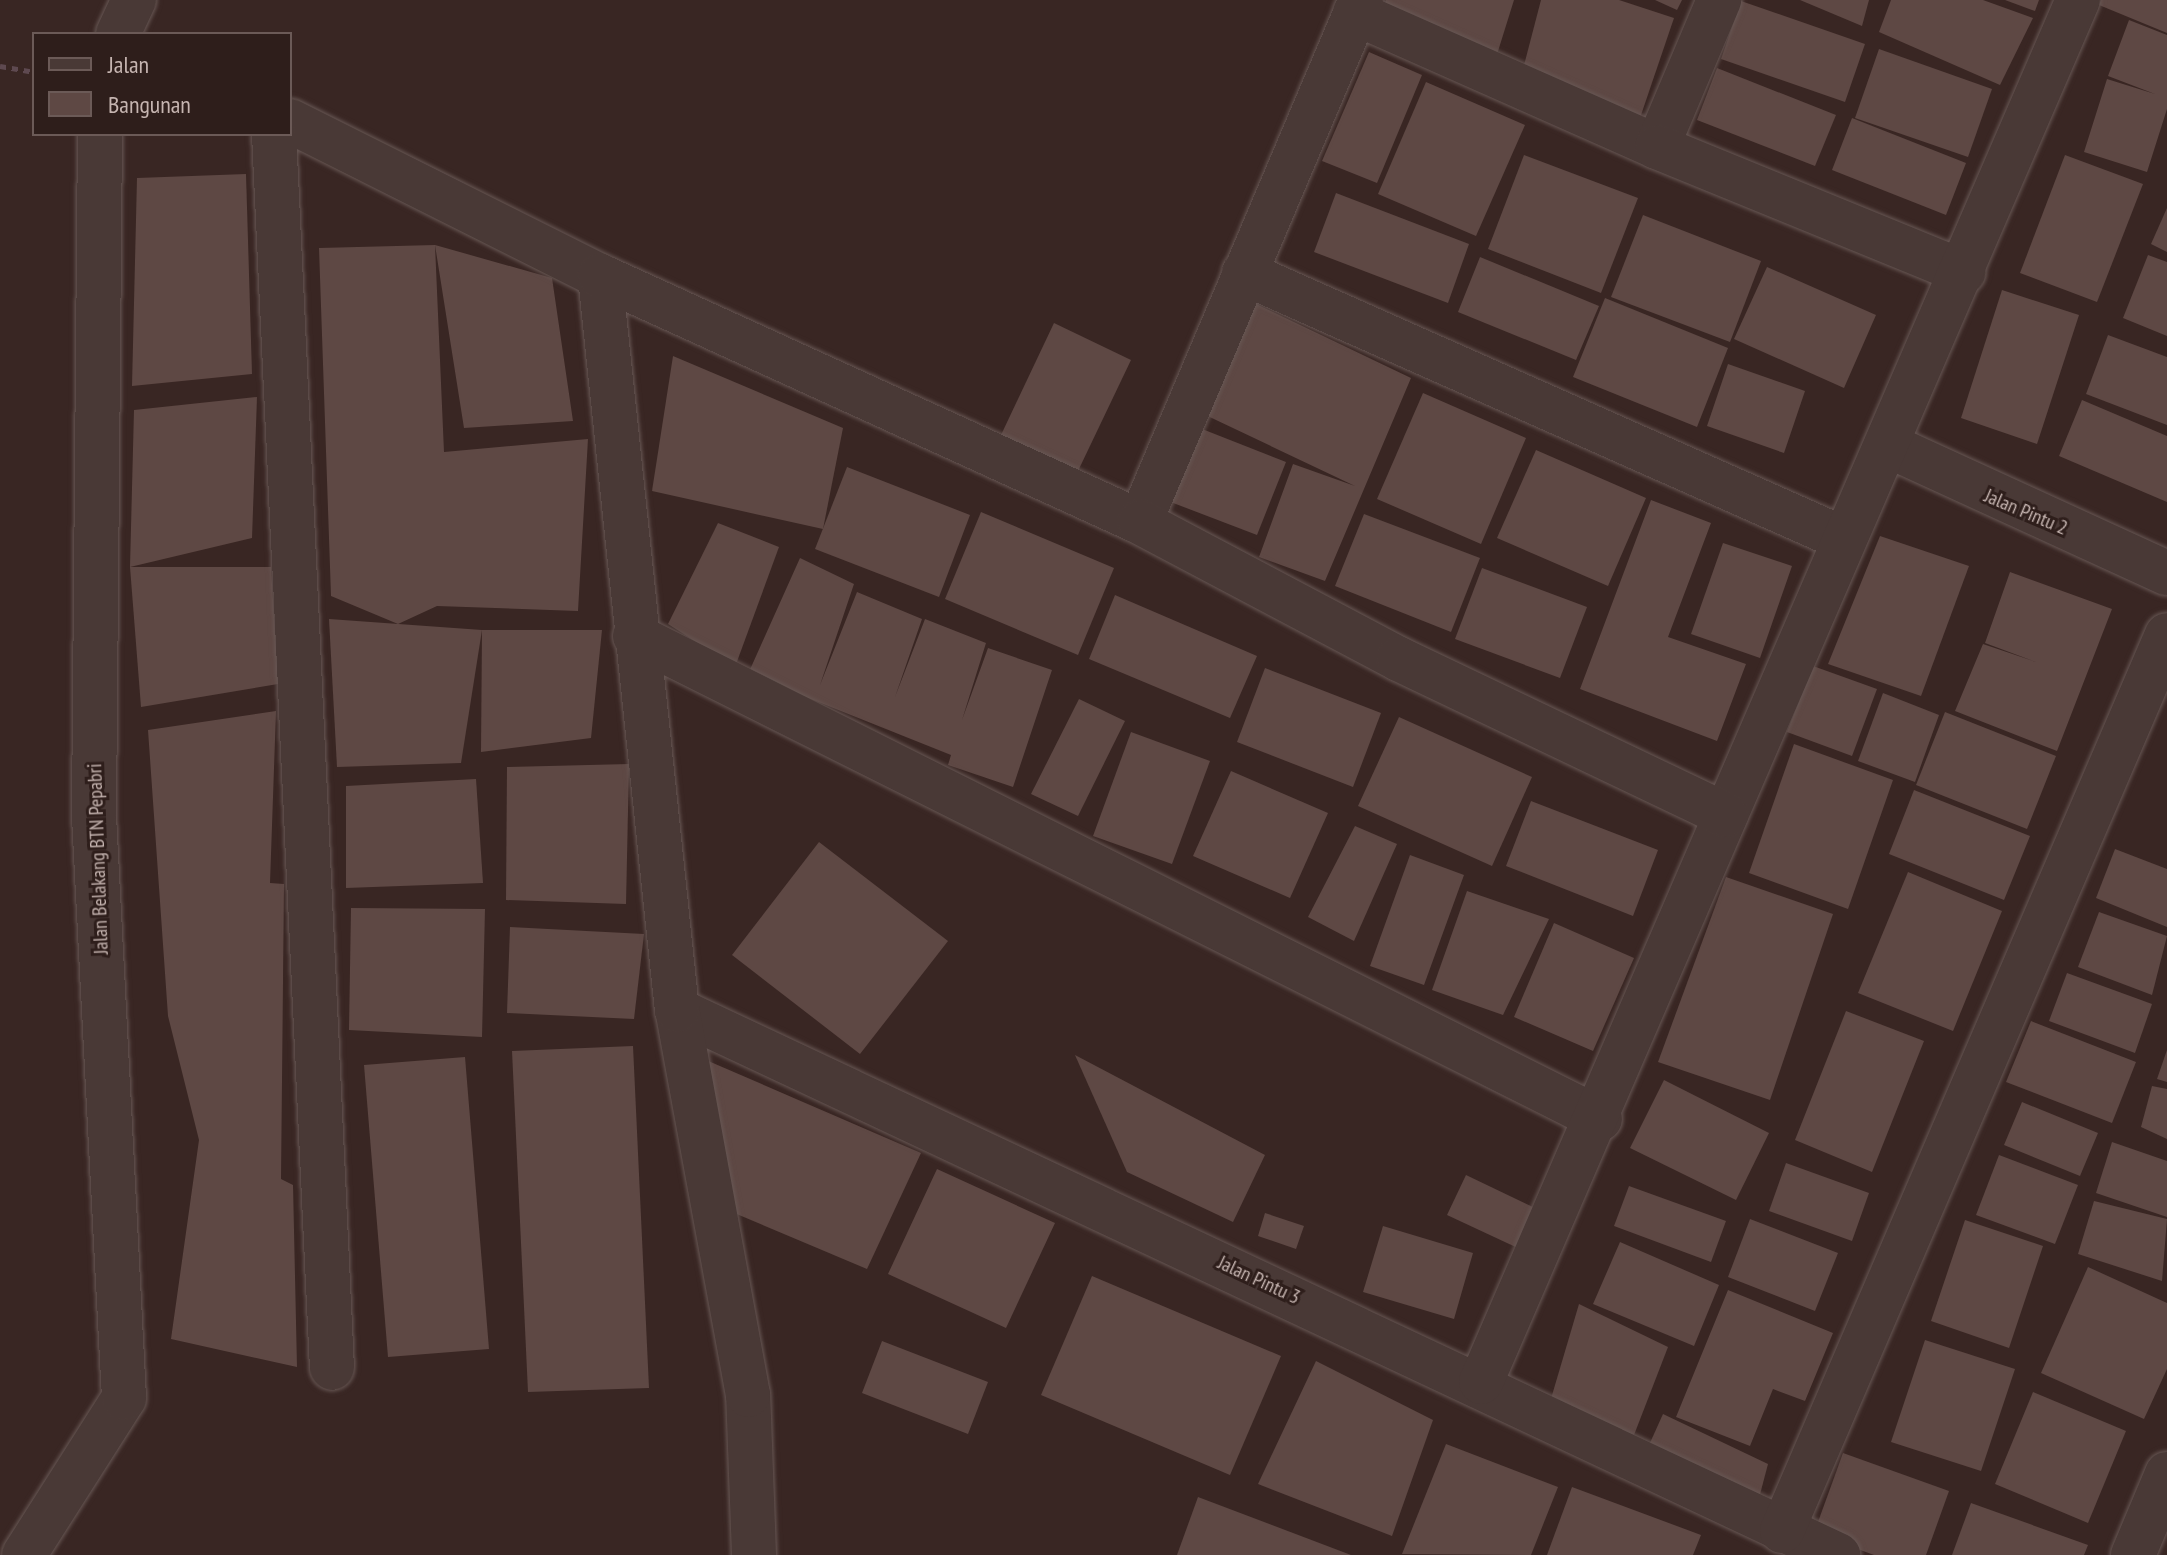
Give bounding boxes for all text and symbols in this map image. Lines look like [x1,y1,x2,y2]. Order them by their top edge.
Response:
legend [32,32,292,136]
text: Jalan [108,49,149,80]
text: Bangunan [108,89,191,120]
street label: Jalan Pintu 2 [1981,484,2071,540]
street label: Jalan Belakang BTN Pepabri [83,763,113,955]
street label: Jalan Pintu 3 [1214,1251,1304,1309]

